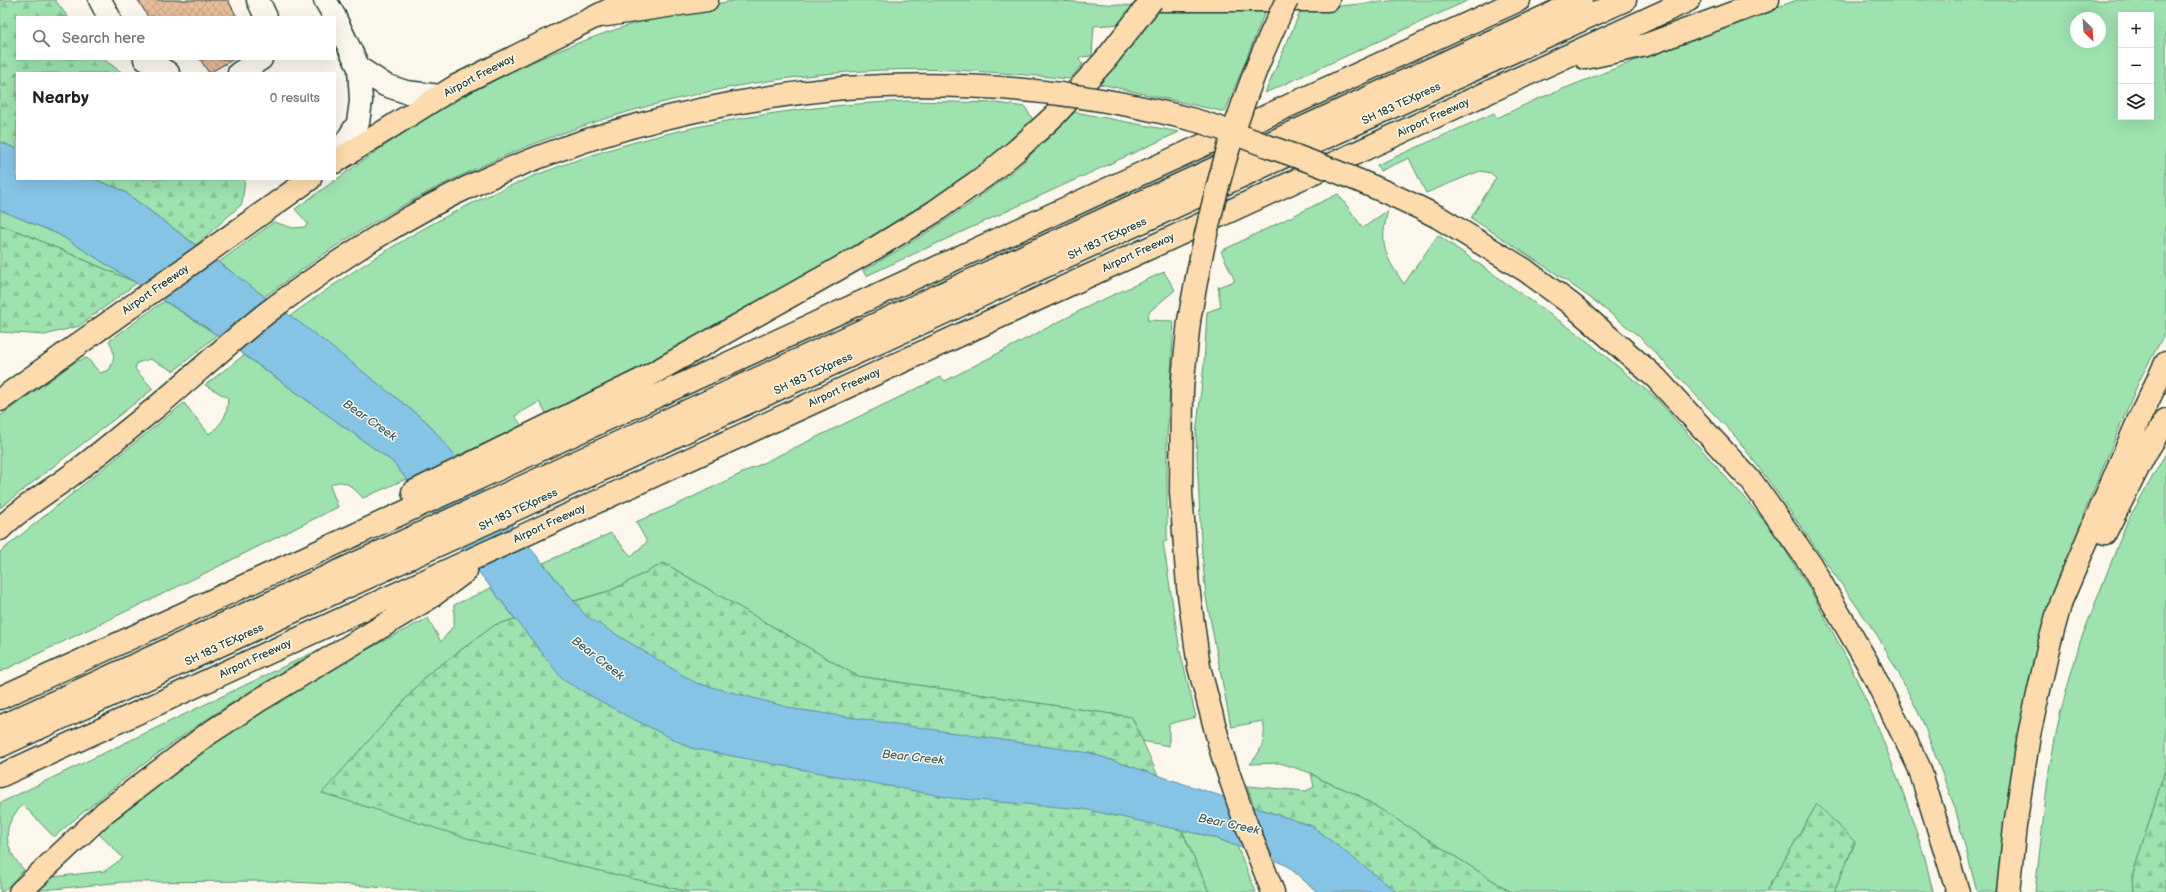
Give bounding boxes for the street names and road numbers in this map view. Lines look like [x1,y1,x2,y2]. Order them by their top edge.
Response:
street label: Airport Freeway [442,51,517,100]
street label: SH 183 TEXpress [1360,79,1443,127]
street label: Airport Freeway [1395,95,1471,140]
street label: SH 183 TEXpress [1066,214,1149,262]
street label: Airport Freeway [1100,230,1176,275]
street label: Airport Freeway [120,262,191,317]
street label: SH 183 TEXpress [772,349,855,397]
street label: Airport Freeway [806,365,882,410]
street label: SH 183 TEXpress [477,485,560,533]
street label: Airport Freeway [511,501,587,546]
street label: SH 183 TEXpress [183,620,266,668]
street label: Airport Freeway [217,636,293,681]

